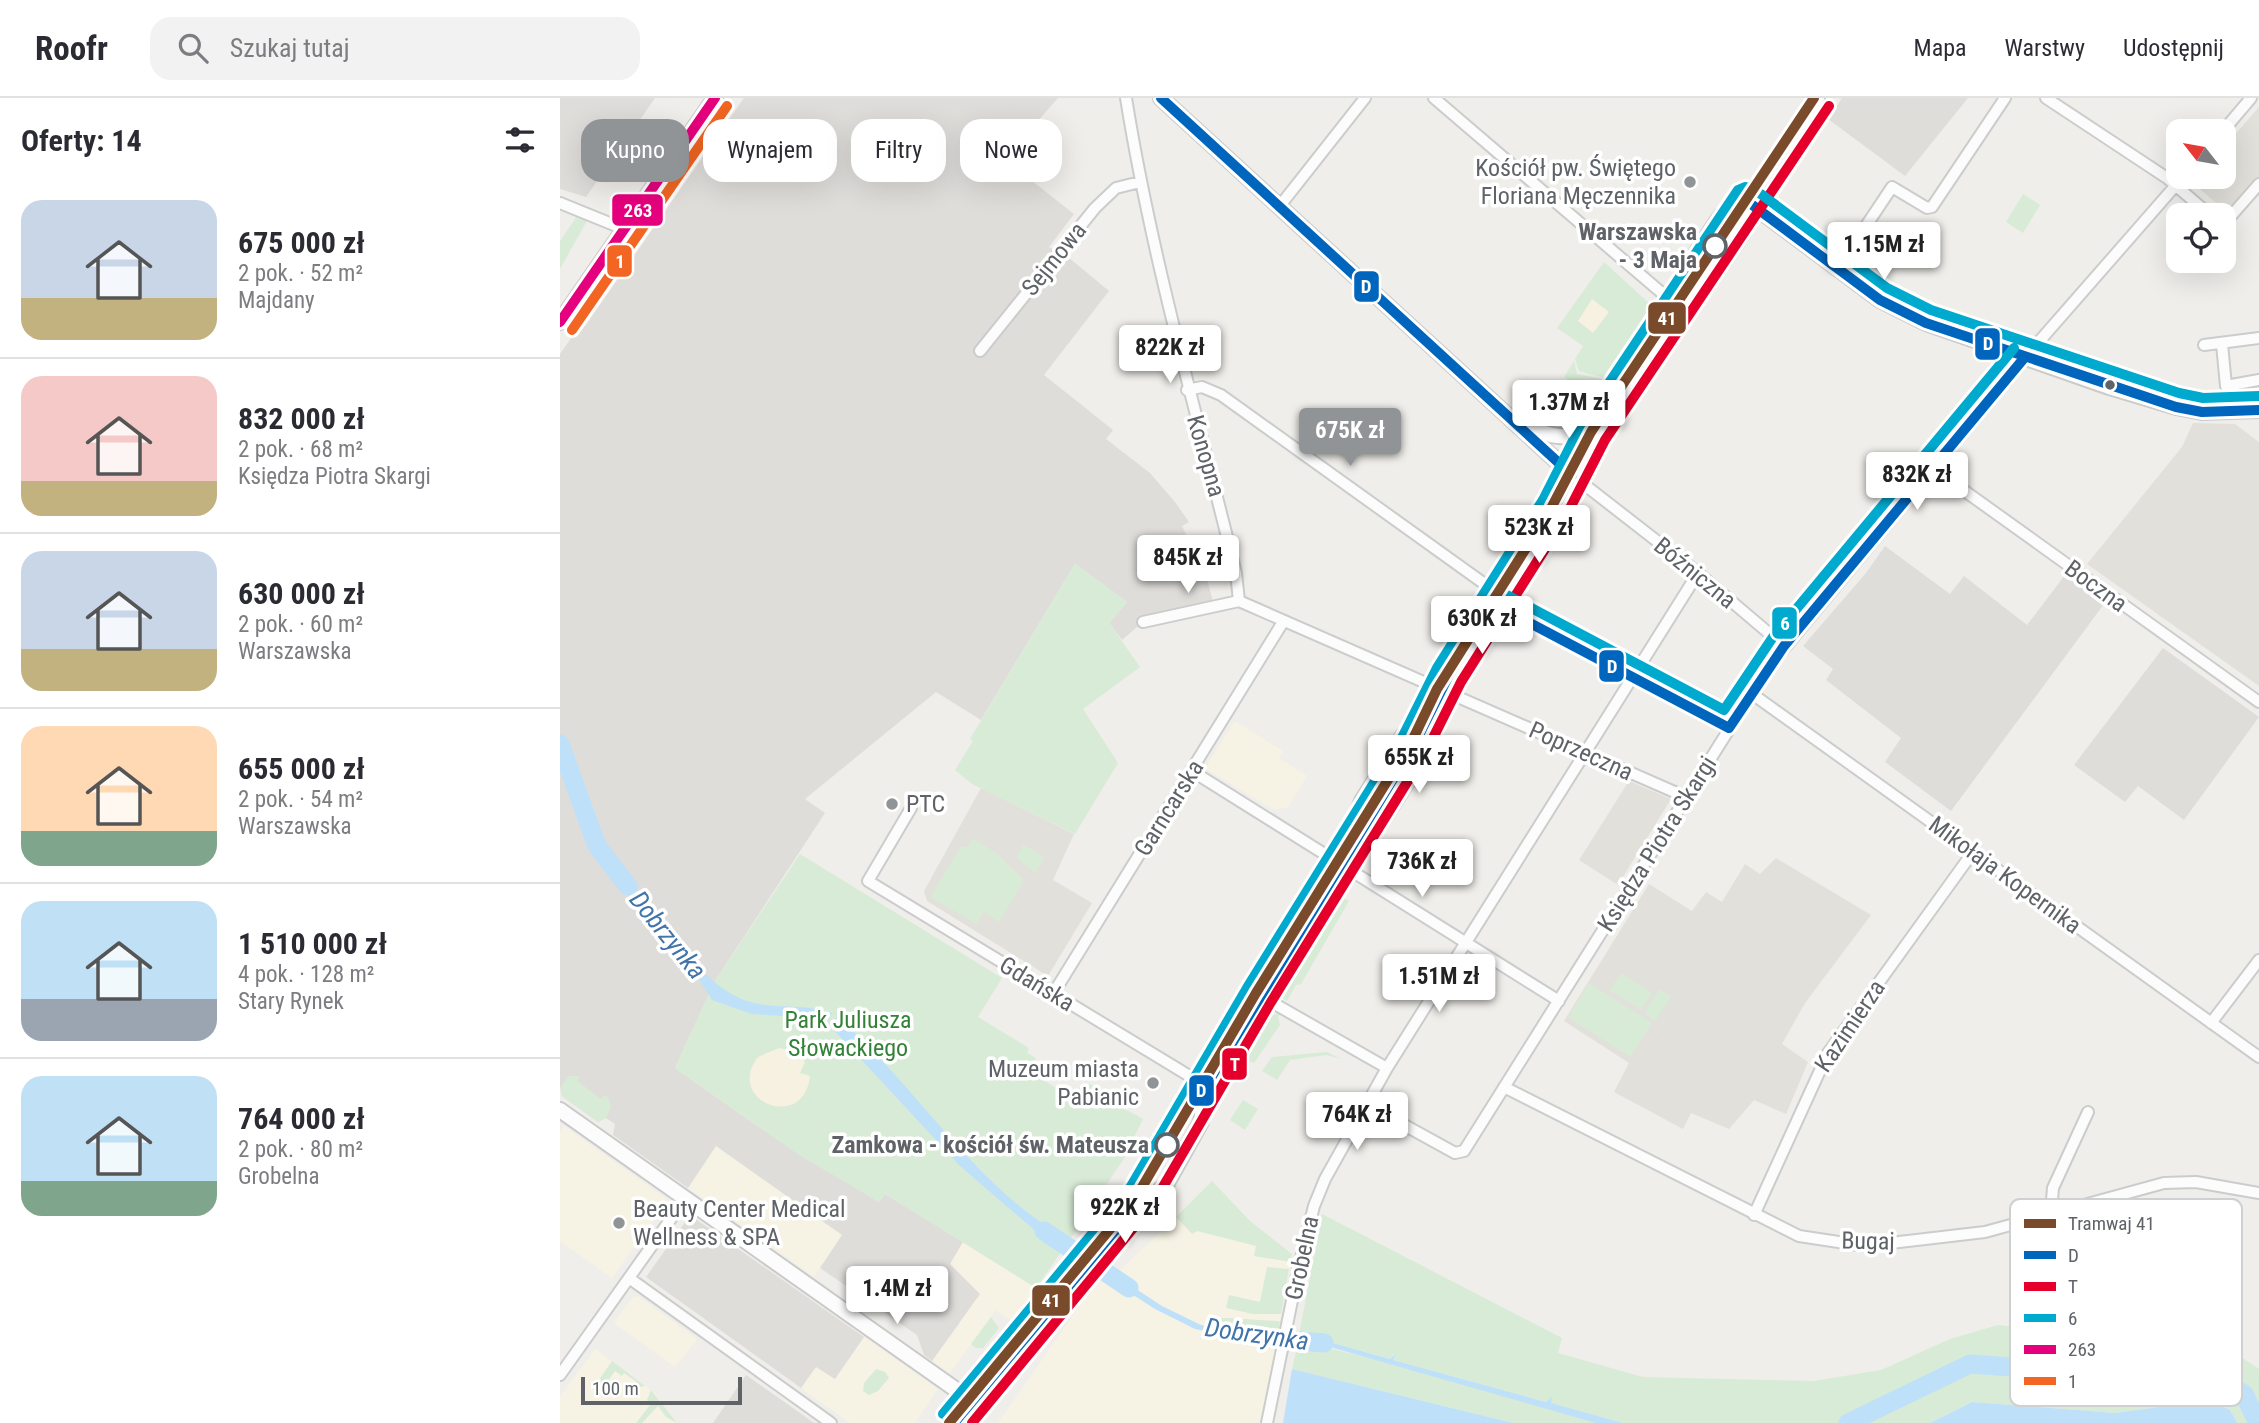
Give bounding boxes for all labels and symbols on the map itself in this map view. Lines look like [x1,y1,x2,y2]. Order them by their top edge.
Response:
north arrow [2166,119,2236,189]
place label: Kościół pw. Świętego Floriana Męczennika [1475,154,1676,210]
marker: Kościół pw. Świętego Floriana Męczennika [1682,174,1698,190]
line badge: 263 [611,193,664,227]
text: 263 [624,199,652,222]
street label: Sejmowa [1016,217,1092,301]
place label: Warszawska - 3 Maja [1578,218,1697,274]
pin: 1.15M zł [1812,222,1956,282]
marker: Warszawska - 3 Maja [1703,234,1727,258]
line badge: 1 [606,244,633,278]
text: 1 [615,250,625,273]
line badge: D [1353,270,1380,303]
text: D [1361,275,1371,298]
line badge: 41 [1647,301,1687,335]
text: 41 [1657,307,1677,330]
pin: 822K zł [1105,326,1235,385]
line badge: D [1974,327,2001,361]
text: D [1983,332,1993,355]
unlabelled marker [2103,378,2117,392]
pin: 1.37M zł [1497,380,1641,440]
pin: 675K zł [1285,408,1415,468]
street label: Konopna [1181,412,1231,500]
pin: 832K zł [1852,452,1982,512]
pin: 523K zł [1474,505,1604,565]
street label: Bóźniczna [1648,531,1742,615]
pin: 845K zł [1123,536,1253,595]
street label: Boczna [2059,554,2133,618]
pin: 630K zł [1417,596,1547,656]
line badge: 6 [1771,606,1798,640]
text: 6 [1780,612,1790,635]
line badge: D [1598,649,1625,683]
text: D [1607,655,1617,678]
street label: Poprzeczna [1525,716,1637,786]
pin: 655K zł [1354,736,1484,795]
street label: Księdza Piotra Skargi [1592,751,1722,937]
street label: Garncarska [1129,755,1209,861]
place label: PTC [906,790,945,818]
marker: PTC [884,796,900,812]
street label: Mikołaja Kopernika [1924,810,2086,940]
pin: 736K zł [1357,840,1487,899]
water label: Dobrzynka [623,885,713,985]
street label: Gdańska [994,951,1080,1017]
pin: 1.51M zł [1367,954,1511,1014]
street label: Kazimierza [1809,975,1891,1077]
park label: Park Juliusza Słowackiego [784,1006,912,1062]
line badge: T [1221,1047,1248,1081]
text: T [1230,1053,1240,1076]
place label: Muzeum miasta Pabianic [988,1055,1139,1111]
line badge: D [1188,1074,1215,1107]
marker: Muzeum miasta Pabianic [1145,1075,1161,1091]
text: D [1196,1079,1206,1102]
pin: 764K zł [1292,1093,1422,1152]
place label: Zamkowa - kościół św. Mateusza [831,1131,1149,1159]
marker: Zamkowa - kościół św. Mateusza [1155,1133,1179,1157]
pin: 922K zł [1060,1186,1190,1245]
place label: Beauty Center Medical Wellness & SPA [633,1195,846,1251]
legend [2010,1199,2242,1406]
text: Tramwaj 41 [2068,1212,2155,1235]
street label: Grobelna [1279,1214,1325,1302]
marker: Beauty Center Medical Wellness & SPA [611,1215,627,1231]
street label: Bugaj [1841,1227,1895,1255]
text: D [2068,1244,2079,1267]
pin: 1.4M zł [832,1266,962,1326]
text: T [2068,1275,2078,1298]
line badge: 41 [1031,1284,1071,1317]
text: 41 [1041,1289,1061,1312]
text: 6 [2068,1307,2077,1330]
water label: Dobrzynka [1203,1312,1311,1356]
text: 263 [2068,1338,2096,1361]
text: 1 [2068,1370,2077,1393]
scale bar [581,1374,742,1406]

